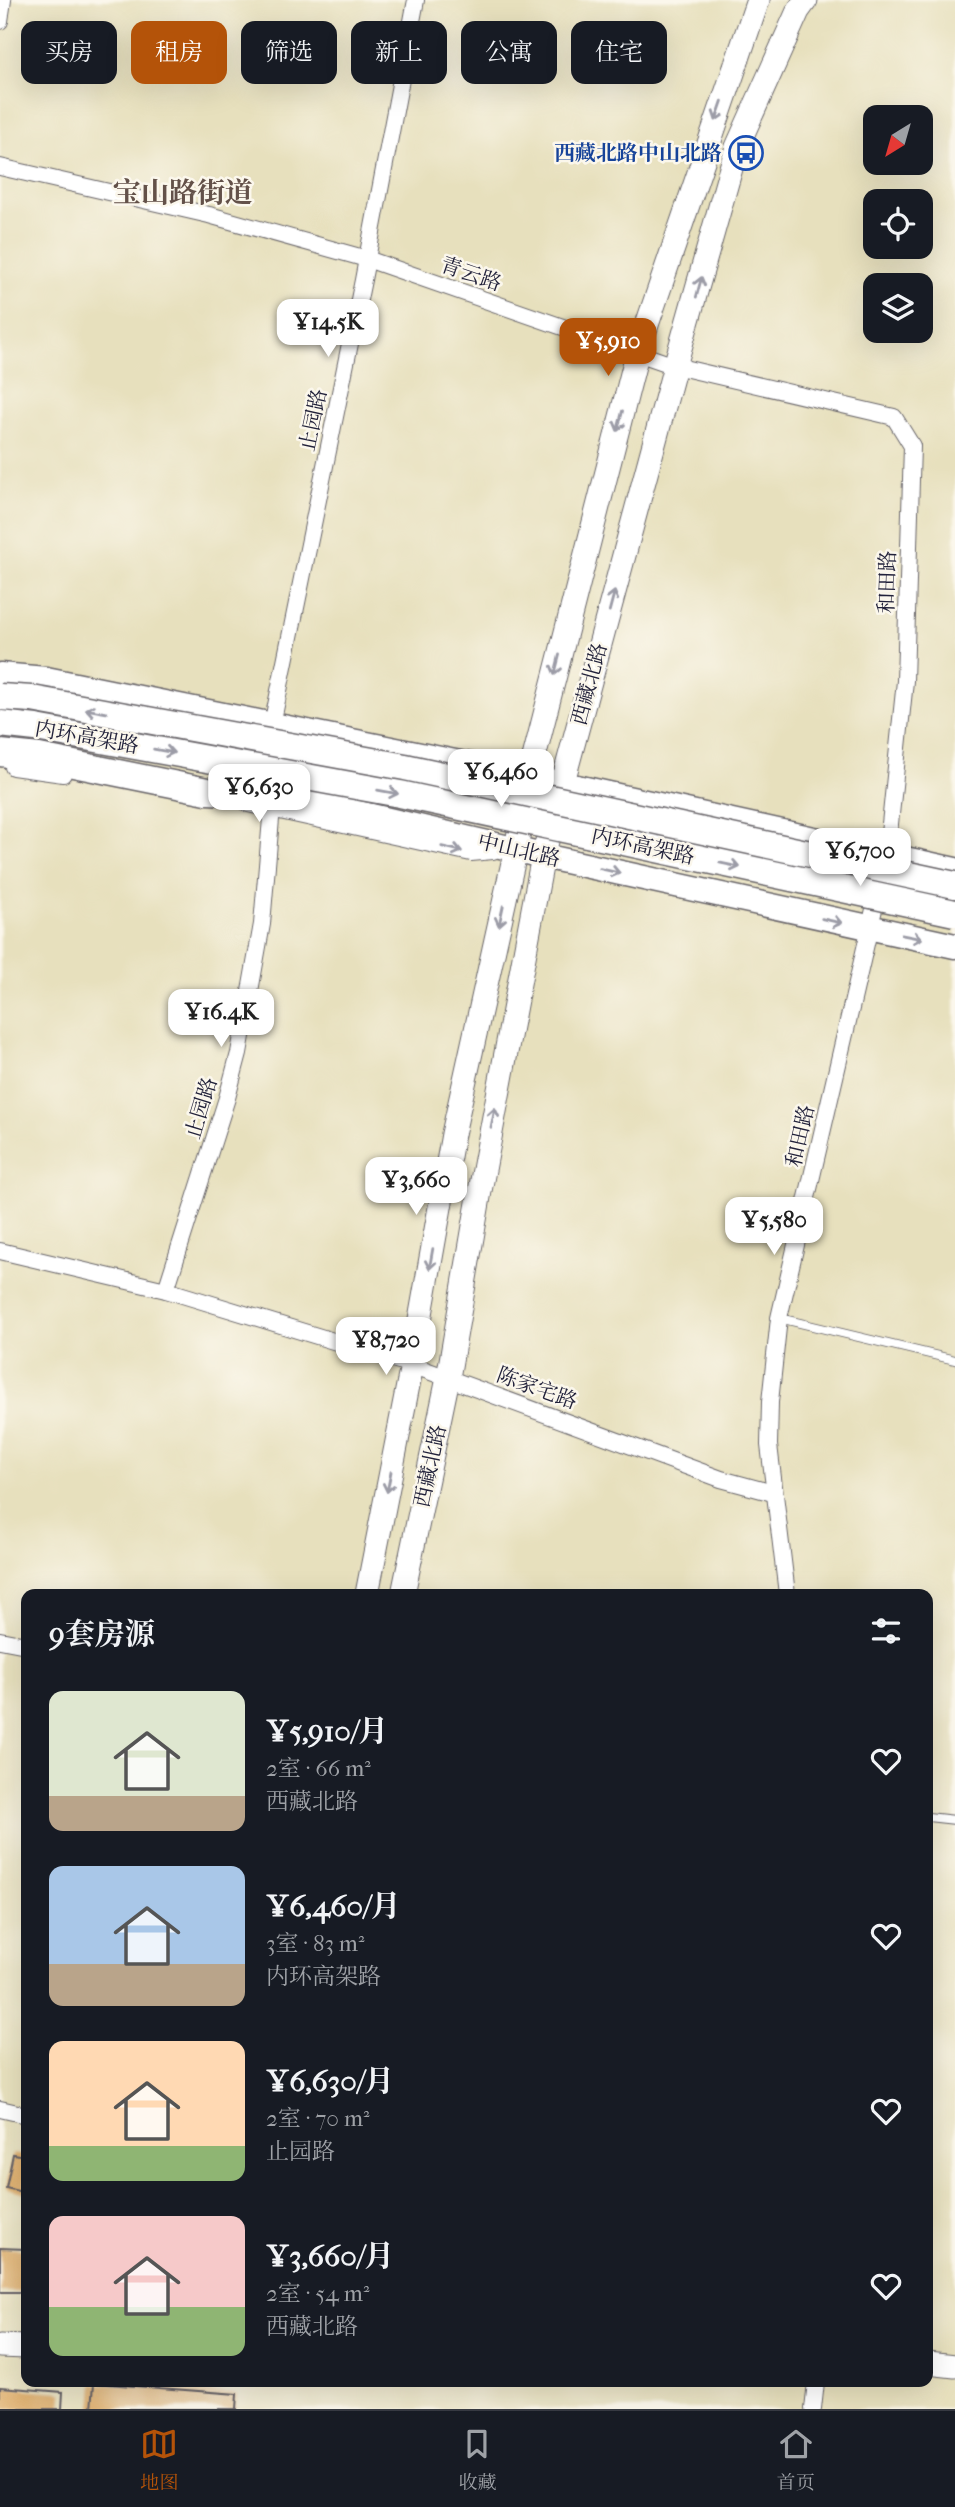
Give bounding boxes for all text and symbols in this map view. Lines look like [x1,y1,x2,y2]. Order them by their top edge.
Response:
chip: 买房 [21,21,117,84]
chip: 租房 [131,21,227,84]
chip: 筛选 [241,21,337,84]
chip: 新上 [351,21,447,84]
chip: 公寓 [461,21,557,84]
chip: 住宅 [571,21,667,84]
one-way arrow [712,99,724,121]
north arrow [863,105,933,175]
map controls [863,105,933,343]
bus stop icon: 西藏北路中山北路 [727,134,765,172]
place label: 西藏北路中山北路 [554,141,722,165]
district label: 宝山路街道 [113,176,253,209]
button: locate [863,189,933,259]
street label: 青云路 [437,252,505,296]
button: layers [863,273,933,343]
one-way arrow [693,276,706,299]
pin: ¥14.5K [271,300,385,359]
text: ¥14.5K [293,308,363,335]
pin: ¥5,910 [551,318,665,378]
text: ¥5,910 [576,327,641,354]
street label: 止园路 [295,387,331,453]
one-way arrow [613,409,626,432]
street label: 和田路 [874,550,900,614]
one-way arrow [606,590,619,613]
street label: 西藏北路 [567,640,611,728]
one-way arrow [550,653,563,676]
one-way arrow [85,704,108,717]
street label: 内环高架路 [33,716,141,758]
one-way arrow [152,745,175,758]
pin: ¥6,460 [444,750,558,809]
text: ¥6,460 [464,758,538,785]
pin: ¥6,630 [202,764,316,824]
text: ¥6,630 [224,773,294,800]
one-way arrow [376,785,399,799]
street label: 内环高架路 [589,823,697,869]
pin: ¥6,700 [803,828,917,888]
street label: 中山北路 [475,829,563,871]
text: ¥6,700 [825,837,895,864]
one-way arrow [440,842,463,856]
one-way arrow [718,858,741,872]
one-way arrow [598,865,620,878]
one-way arrow [494,904,507,927]
one-way arrow [820,914,843,928]
one-way arrow [900,931,923,945]
pin: ¥16.4K [164,990,278,1049]
text: ¥16.4K [184,998,258,1025]
street label: 止园路 [180,1074,222,1142]
street label: 和田路 [781,1103,819,1169]
one-way arrow [487,1107,501,1130]
pin: ¥3,660 [359,1158,473,1217]
text: ¥3,660 [381,1166,451,1193]
pin: ¥5,580 [717,1198,831,1257]
text: ¥5,580 [741,1206,807,1233]
one-way arrow [424,1247,437,1270]
pin: ¥8,720 [329,1318,443,1377]
text: ¥8,720 [352,1326,420,1353]
street label: 陈家宅路 [493,1362,581,1414]
street label: 西藏北路 [410,1422,450,1510]
one-way arrow [381,1470,395,1493]
icon: filters [867,1612,905,1650]
text: 9套房源 [49,1617,155,1652]
text: ¥5,910/月 [266,1714,388,1749]
icon: home [105,1719,189,1803]
icon: heart [867,1742,905,1780]
text: 2室 · 66 m² [266,1755,371,1782]
text: 西藏北路 [266,1788,358,1815]
text: ¥6,460/月 [266,1889,400,1924]
icon: home [105,1894,189,1978]
icon: heart [867,1917,905,1955]
text: 3室 · 83 m² [266,1930,364,1957]
text: 内环高架路 [266,1963,381,1990]
text: ¥6,630/月 [266,2064,394,2099]
icon: home [105,2069,189,2153]
icon: heart [867,2092,905,2130]
text: 2室 · 70 m² [266,2105,370,2132]
text: 止园路 [266,2138,335,2165]
text: ¥3,660/月 [266,2239,394,2274]
icon: home [105,2244,189,2328]
icon: heart [867,2267,905,2305]
text: 2室 · 54 m² [266,2280,369,2307]
text: 西藏北路 [266,2313,358,2340]
tab: 地图 [140,2425,178,2494]
tab: 收藏 [458,2425,497,2494]
tab: 首页 [777,2425,815,2494]

